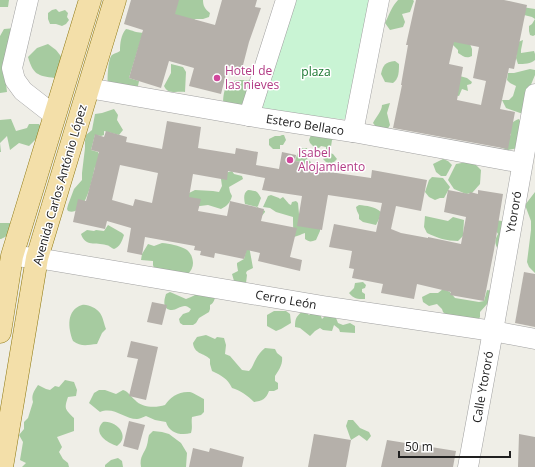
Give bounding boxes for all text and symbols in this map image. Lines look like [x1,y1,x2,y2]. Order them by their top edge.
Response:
place label: Hotel de las nieves [225,62,279,93]
park label: plaza [301,63,331,80]
marker: Hotel de las nieves [212,73,222,83]
street label: Avenida Carlos António López [28,102,91,267]
street label: Estero Bellaco [265,110,345,139]
place label: Isabel Alojamiento [298,144,365,175]
marker: Isabel Alojamiento [285,155,295,165]
street label: Ytororó [501,190,526,234]
street label: Cerro León [254,286,318,313]
street label: Calle Ytororó [468,350,497,424]
scale bar [399,433,510,459]
text: 50 m [405,438,433,455]

